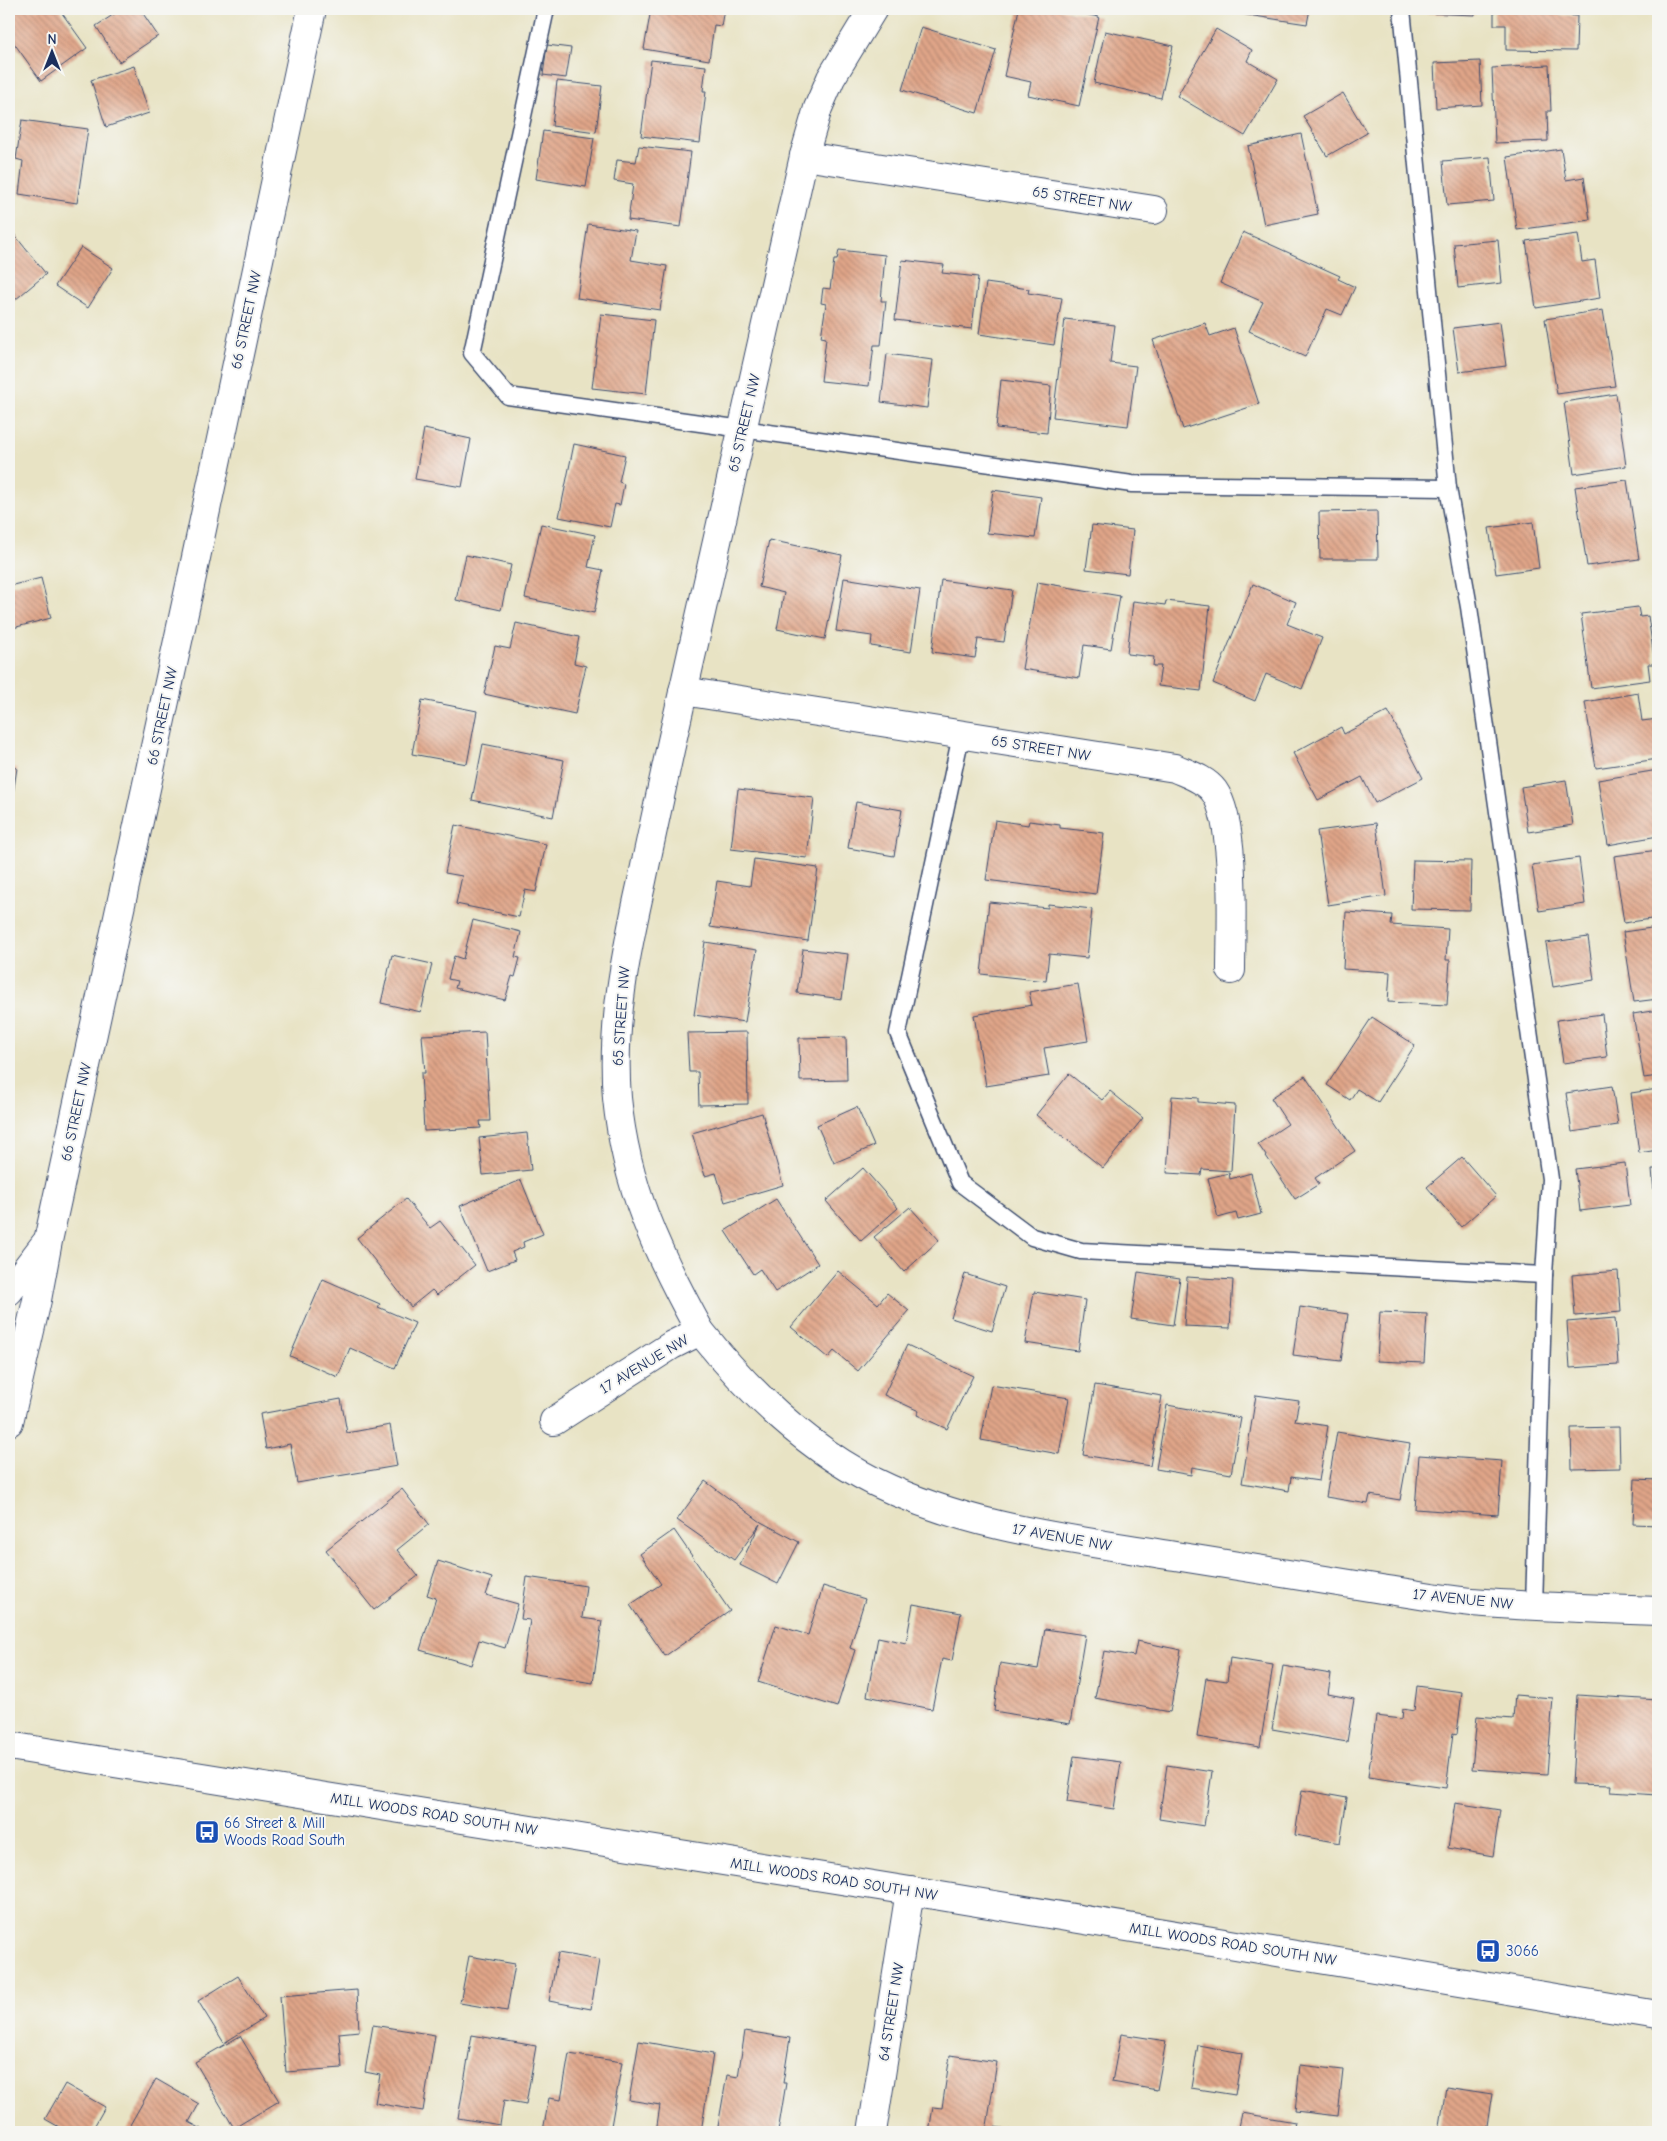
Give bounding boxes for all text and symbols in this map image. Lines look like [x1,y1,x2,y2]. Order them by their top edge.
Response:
north arrow [28,28,78,78]
text: N [47,31,57,48]
street label: 65 STREET NW [1031,182,1133,216]
street label: 66 STREET NW [227,269,265,371]
street label: 65 STREET NW [724,372,764,474]
street label: 66 STREET NW [143,665,181,767]
street label: 65 STREET NW [990,731,1092,765]
street label: 65 STREET NW [609,965,633,1067]
street label: 66 STREET NW [57,1061,95,1163]
street label: 17 AVENUE NW [596,1330,692,1398]
street label: 17 AVENUE NW [1011,1519,1113,1555]
street label: 17 AVENUE NW [1412,1585,1514,1613]
street label: MILL WOODS ROAD SOUTH NW [329,1789,539,1839]
place label: 66 Street & Mill Woods Road South [224,1814,345,1849]
bus stop icon: 66 Street & Mill Woods Road South [194,1819,220,1845]
street label: MILL WOODS ROAD SOUTH NW [729,1854,939,1904]
street label: MILL WOODS ROAD SOUTH NW [1128,1919,1338,1969]
bus stop icon: 3066 [1475,1938,1501,1964]
place label: 3066 [1506,1942,1539,1960]
street label: 64 STREET NW [874,1962,908,2062]

